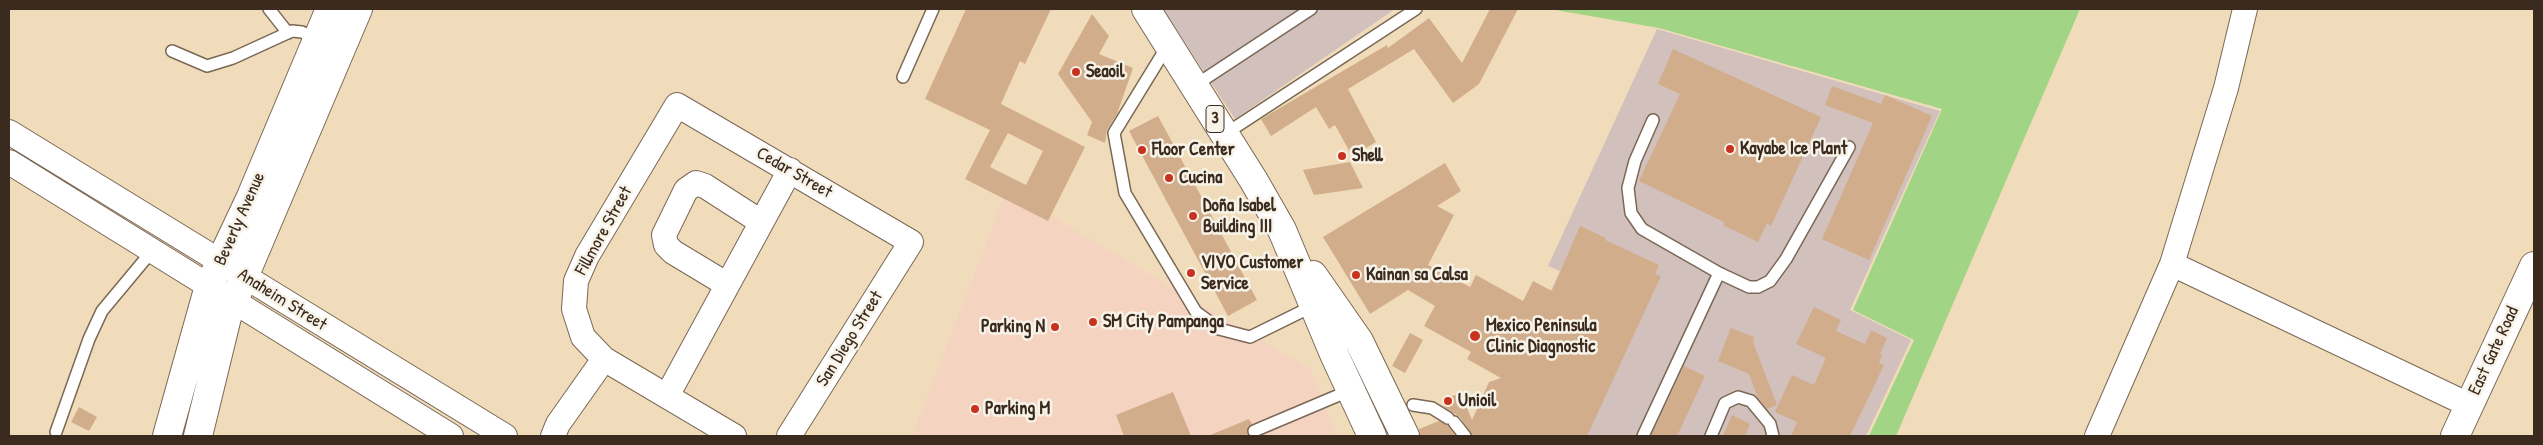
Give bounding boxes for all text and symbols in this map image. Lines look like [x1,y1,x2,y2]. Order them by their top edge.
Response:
place label: Seaoil [1086,61,1125,83]
marker: Seaoil [1070,66,1082,78]
road number: 3 [1206,106,1224,132]
place label: Kayabe Ice Plant [1740,138,1847,160]
place label: Floor Center [1152,139,1235,161]
street label: Cedar Street [752,143,836,203]
marker: Kayabe Ice Plant [1724,143,1736,155]
marker: Floor Center [1136,144,1148,156]
place label: Shell [1352,145,1383,167]
marker: Shell [1336,150,1348,162]
place label: Cucina [1179,167,1222,189]
street label: Beverly Avenue [210,169,270,269]
marker: Cucina [1163,172,1175,184]
street label: Fillmore Street [571,183,637,279]
place label: Doña Isabel Building III [1203,195,1276,238]
marker: Doña Isabel Building III [1187,210,1199,222]
place label: VIVO Customer Service [1201,252,1303,294]
street label: Anaheim Street [233,264,331,336]
place label: Kainan sa Calsa [1366,264,1468,286]
marker: VIVO Customer Service [1185,267,1197,279]
marker: Kainan sa Calsa [1350,269,1362,281]
street label: San Diego Street [812,287,888,391]
street label: East Gate Road [2464,303,2524,399]
place label: SM City Pampanga [1103,311,1224,333]
place label: Mexico Peninsula Clinic Diagnostic [1486,315,1596,358]
place label: Parking N [981,316,1045,338]
marker: SM City Pampanga [1087,316,1099,328]
marker: Parking N [1049,321,1061,333]
marker: Mexico Peninsula Clinic Diagnostic [1468,329,1482,343]
place label: Unioil [1458,390,1496,412]
marker: Unioil [1442,395,1454,407]
place label: Parking M [985,398,1050,420]
marker: Parking M [969,403,981,415]

